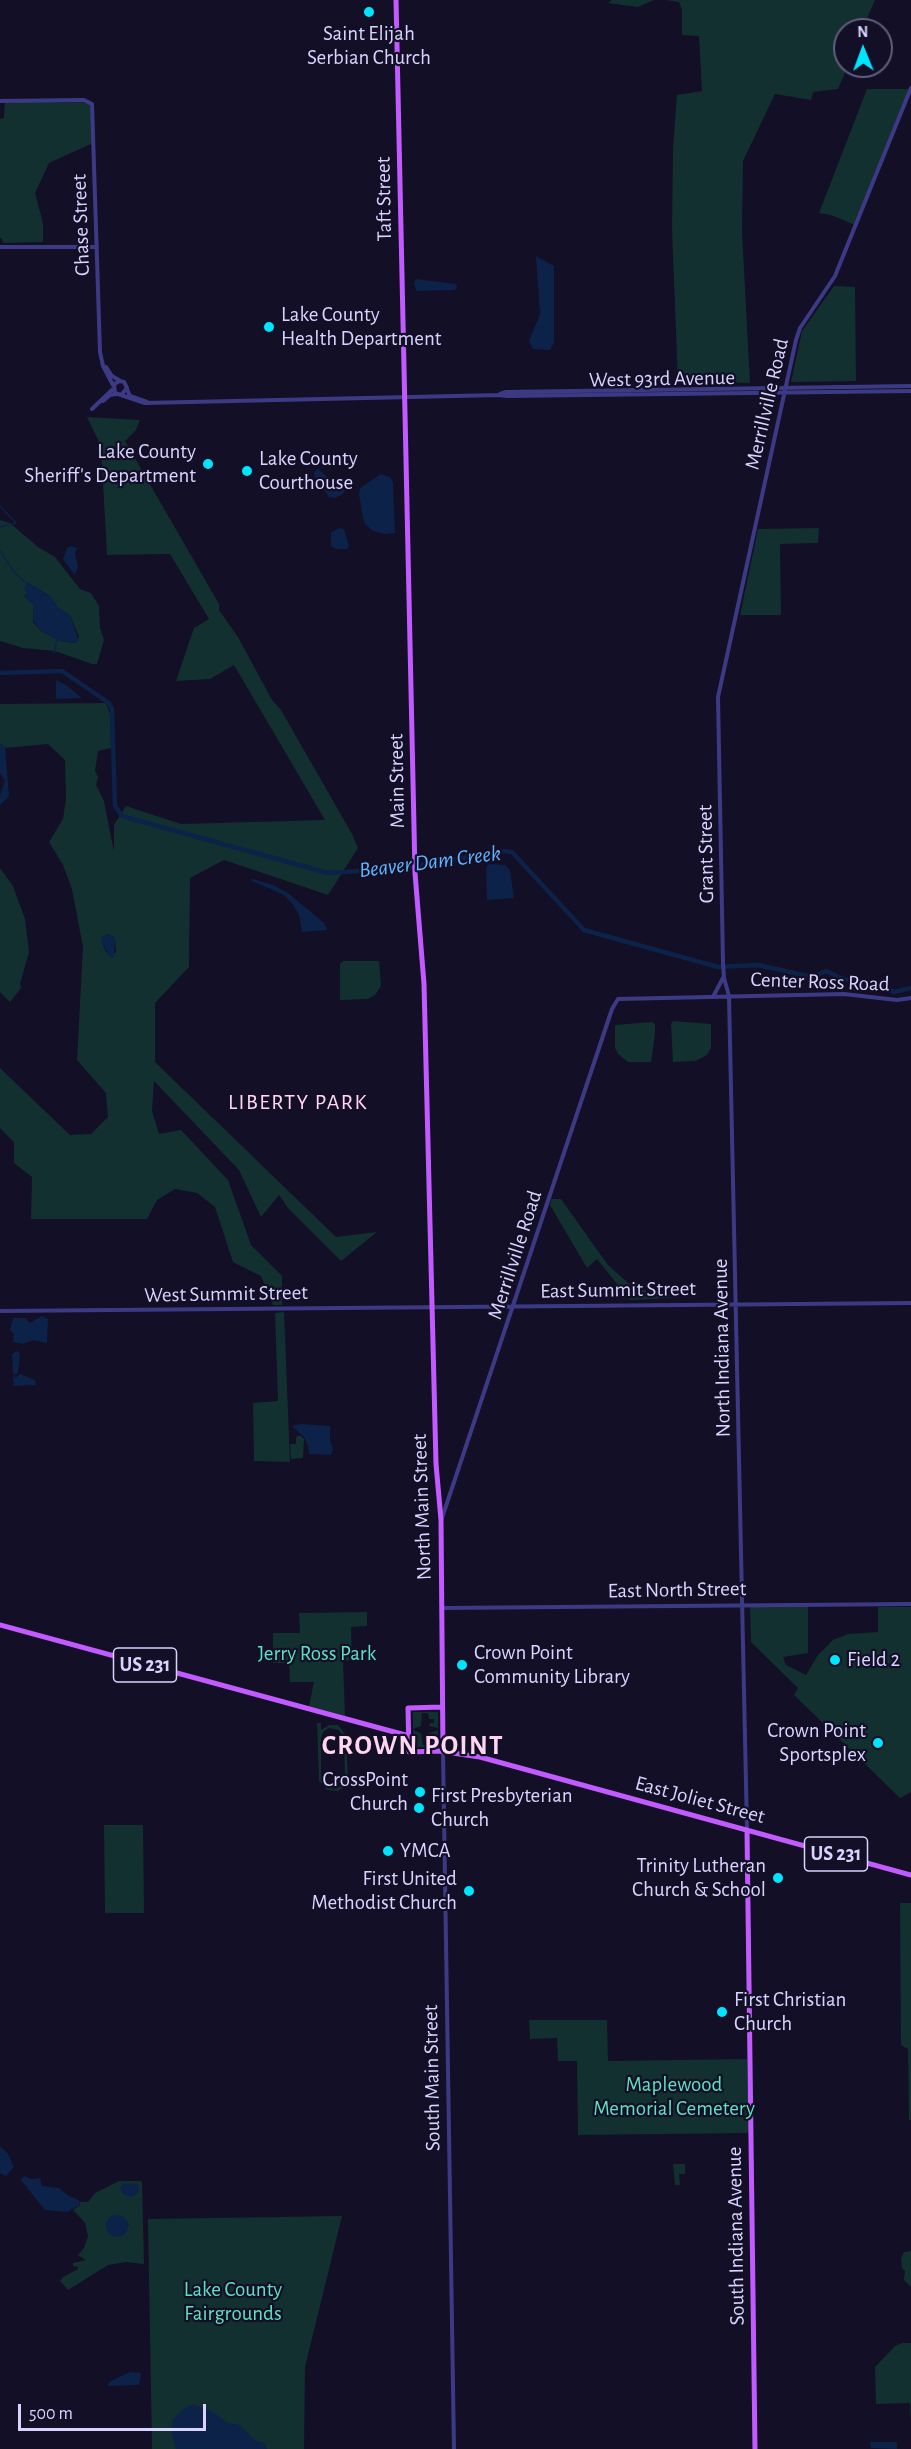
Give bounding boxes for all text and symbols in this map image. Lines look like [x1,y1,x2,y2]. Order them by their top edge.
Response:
marker: Saint Elijah Serbian Church [362,5,376,19]
north arrow [833,18,893,78]
place label: Saint Elijah Serbian Church [307,21,431,71]
text: N [857,24,868,40]
street label: Taft Street [371,157,397,241]
street label: Chase Street [67,174,95,276]
place label: Lake County Health Department [281,302,442,352]
marker: Lake County Health Department [262,320,276,334]
street label: Merrillville Road [740,336,794,472]
street label: West 93rd Avenue [589,365,735,393]
place label: Lake County Sheriff's Department [24,439,196,489]
place label: Lake County Courthouse [259,446,358,496]
marker: Lake County Sheriff's Department [201,457,215,471]
marker: Lake County Courthouse [240,464,254,478]
street label: Main Street [384,733,410,829]
street label: Grant Street [693,804,719,904]
water label: Beaver Dam Creek [358,840,502,884]
street label: Center Ross Road [750,967,890,997]
district label: LIBERTY PARK [228,1089,368,1115]
street label: Merrillville Road [482,1187,548,1323]
street label: North Indiana Avenue [708,1258,736,1438]
street label: East Summit Street [540,1276,696,1304]
street label: West Summit Street [144,1280,308,1308]
street label: North Main Street [407,1433,437,1581]
street label: East North Street [607,1576,747,1604]
place label: Crown Point Community Library [474,1640,630,1690]
park label: Jerry Ross Park [258,1641,376,1667]
place label: Field 2 [847,1647,900,1673]
road number: US 231 [114,1648,176,1682]
marker: Field 2 [828,1653,842,1667]
marker: Crown Point Community Library [455,1658,469,1672]
place label: Crown Point Sportsplex [767,1718,866,1768]
district label: CROWN POINT [322,1730,504,1762]
marker: Crown Point Sportsplex [871,1736,885,1750]
place label: CrossPoint Church [323,1767,408,1817]
street label: East Joliet Street [632,1771,768,1829]
place label: First Presbyterian Church [431,1783,572,1833]
marker: CrossPoint Church [413,1785,427,1799]
marker: First Presbyterian Church [412,1801,426,1815]
road number: US 231 [804,1837,868,1871]
place label: YMCA [400,1838,451,1864]
marker: YMCA [381,1844,395,1858]
place label: Trinity Lutheran Church & School [632,1853,766,1903]
place label: First United Methodist Church [311,1866,457,1916]
marker: Trinity Lutheran Church & School [771,1871,785,1885]
marker: First United Methodist Church [462,1884,476,1898]
place label: First Christian Church [734,1987,846,2037]
street label: South Main Street [418,2005,446,2151]
marker: First Christian Church [715,2005,729,2019]
park label: Maplewood Memorial Cemetery [593,2072,755,2122]
street label: South Indiana Avenue [722,2147,750,2325]
park label: Lake County Fairgrounds [184,2277,282,2327]
scale bar [21,2392,208,2430]
text: 500 m [29,2405,73,2423]

